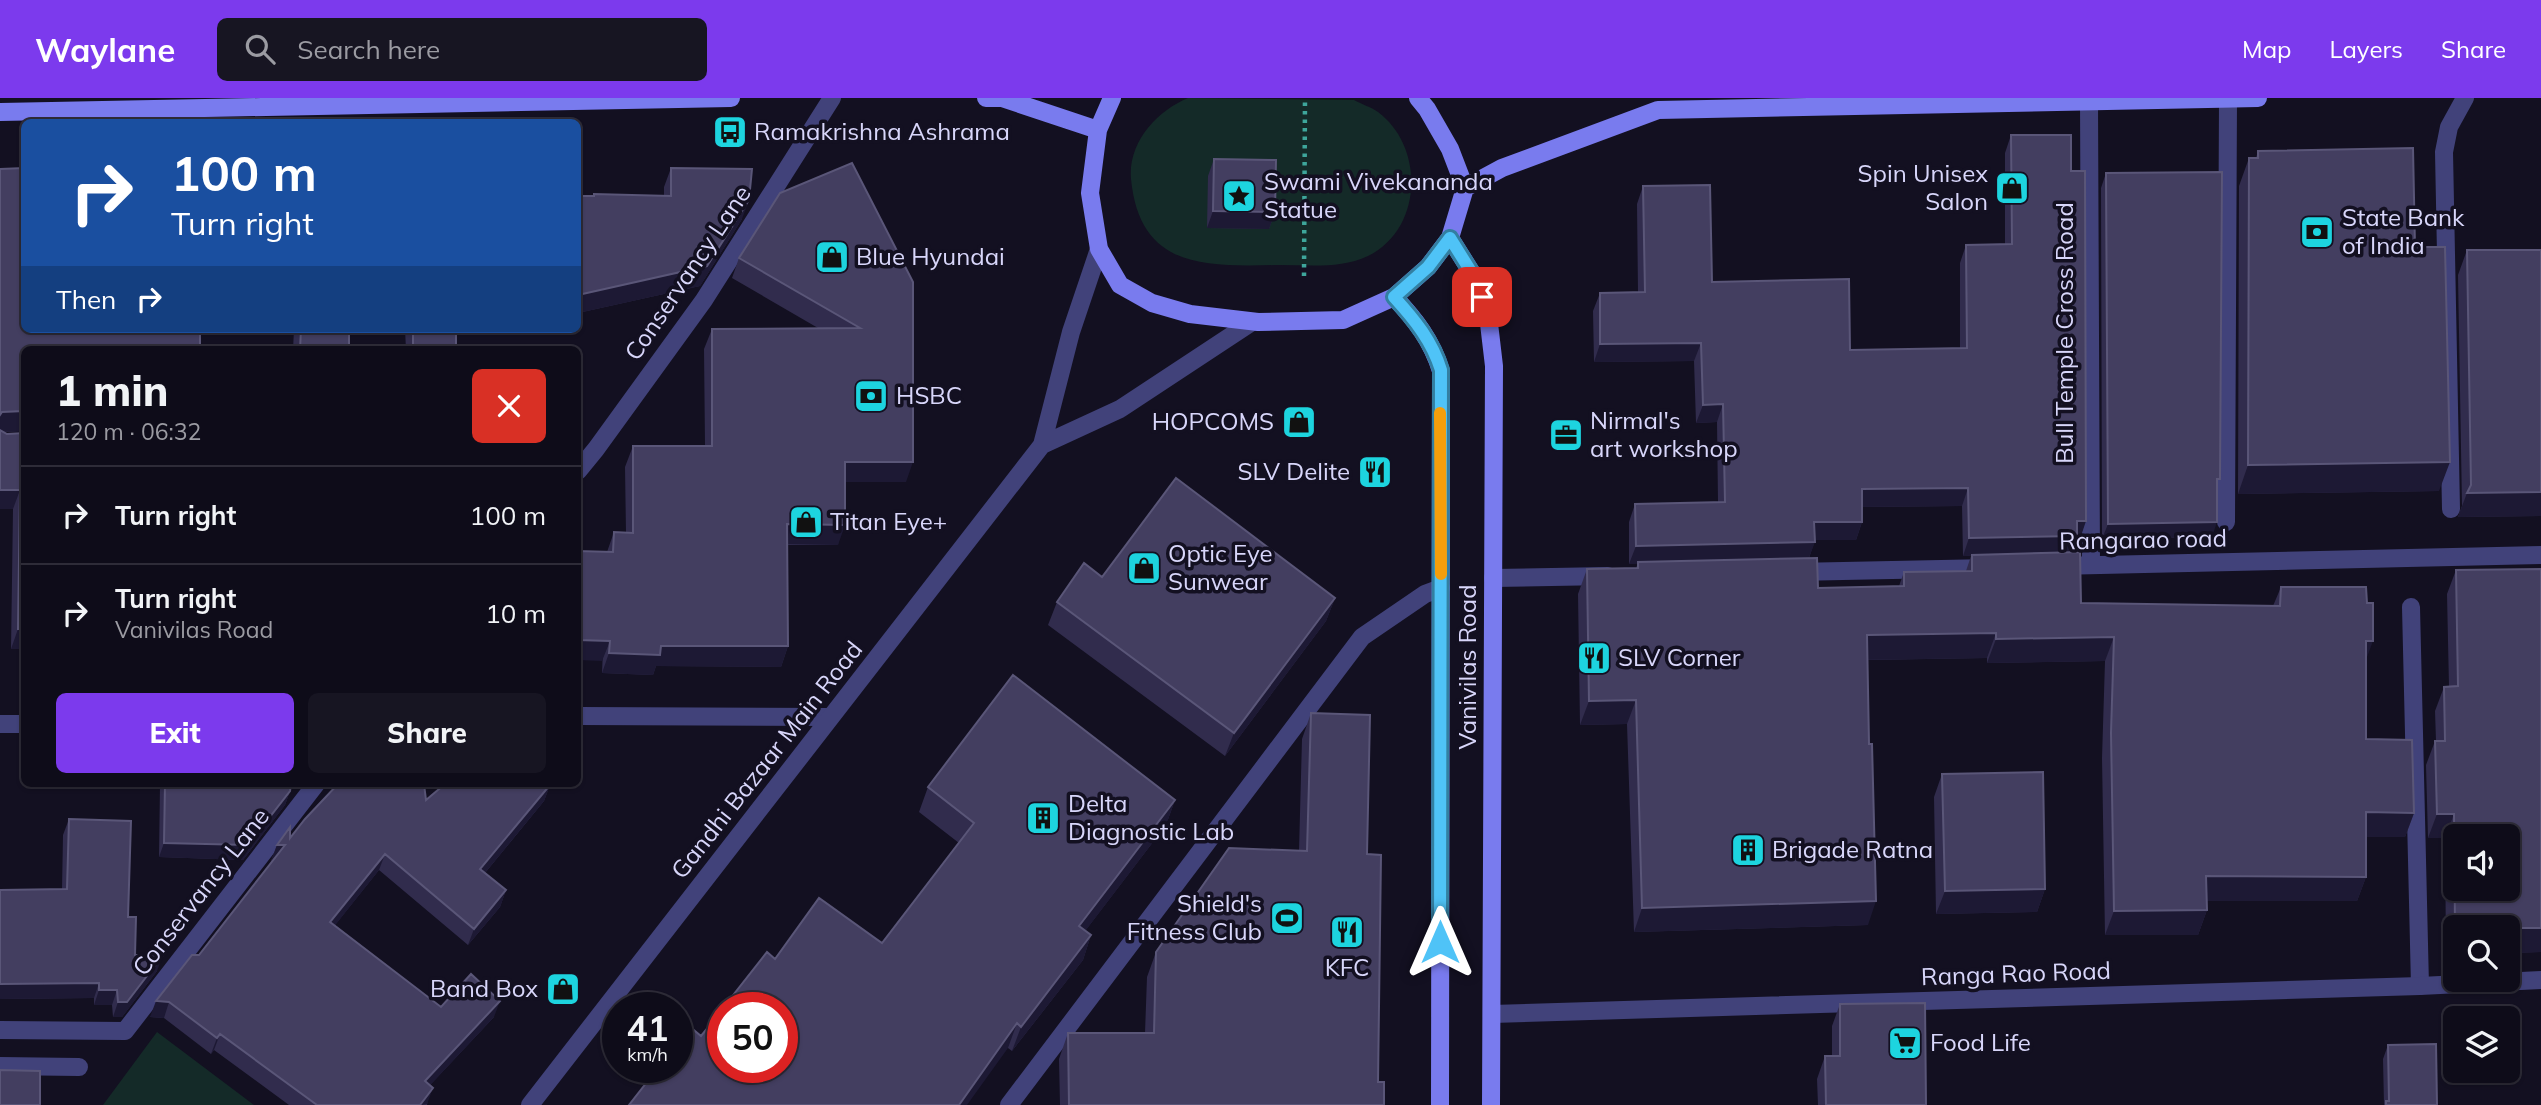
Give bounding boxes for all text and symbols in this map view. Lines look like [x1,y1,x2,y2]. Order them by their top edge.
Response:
search box [217,18,707,81]
text: Waylane [35,29,175,70]
icon: search [241,30,279,68]
text: Search here [297,33,440,66]
text: Map [2242,34,2291,64]
text: Layers [2329,34,2403,64]
text: Share [2441,34,2506,64]
bus stop icon: Ramakrishna Ashrama [711,113,749,151]
place label: Ramakrishna Ashrama [754,116,1010,146]
text: 100 m [171,142,317,203]
icon: right [56,147,147,238]
place label: Spin Unisex Salon [1858,158,1988,216]
place label: Swami Vivekananda Statue [1264,166,1493,224]
shop icon: Spin Unisex Salon [1993,169,2031,207]
place icon: Swami Vivekananda Statue [1220,177,1258,215]
street label: Conservancy Lane [618,179,757,366]
street label: Bull Temple Cross Road [2049,202,2079,464]
place label: State Bank of India [2342,202,2465,260]
text: Turn right [171,203,314,243]
bank icon: State Bank of India [2298,213,2336,251]
shop icon: Blue Hyundai [813,238,851,276]
place label: Blue Hyundai [856,241,1005,271]
pin [1452,267,1512,327]
icon: arrive [1463,278,1501,316]
icon: right [130,280,168,318]
text: Then [56,283,116,316]
text: 1 min [56,364,169,417]
button: close [472,369,546,443]
bank icon: HSBC [852,377,890,415]
place label: HSBC [896,380,962,410]
shop icon: HOPCOMS [1280,403,1318,441]
place label: Nirmal's art workshop [1590,405,1738,463]
place label: HOPCOMS [1152,406,1274,436]
office icon: Nirmal's art workshop [1547,416,1585,454]
text: 120 m · 06:32 [56,417,201,446]
restaurant icon: SLV Delite [1356,453,1394,491]
place label: SLV Delite [1238,456,1350,486]
icon: right [56,496,94,534]
text: Turn right [115,499,236,532]
text: 100 m [470,499,546,532]
shop icon: Titan Eye+ [787,503,825,541]
place label: Titan Eye+ [830,506,947,536]
street label: Rangarao road [2059,523,2227,555]
place label: Optic Eye Sunwear [1168,538,1273,596]
shop icon: Optic Eye Sunwear [1125,549,1163,587]
text: Turn right [115,582,236,615]
street label: Vanivilas Road [1452,584,1482,750]
icon: right [56,594,94,632]
text: 10 m [485,597,546,630]
text: Vanivilas Road [115,615,273,644]
street label: Gandhi Bazaar Main Road [664,635,868,884]
restaurant icon: SLV Corner [1575,639,1613,677]
place label: SLV Corner [1618,642,1741,672]
button: Exit [56,693,294,773]
button: Share [308,693,546,773]
place label: Delta Diagnostic Lab [1068,788,1234,846]
building icon: Delta Diagnostic Lab [1024,799,1062,837]
street label: Conservancy Lane [126,802,275,981]
map controls [2443,824,2520,1083]
button: sound [2443,824,2520,901]
building icon: Brigade Ratna [1729,831,1767,869]
place label: Brigade Ratna [1772,834,1933,864]
place label: Shield's Fitness Club [1127,888,1262,946]
sports icon: Shield's Fitness Club [1268,899,1306,937]
position arrow [1403,905,1477,979]
restaurant icon: KFC [1328,913,1366,951]
button: search [2443,915,2520,992]
place label: KFC [1325,952,1369,982]
street label: Ranga Rao Road [1921,955,2111,991]
shop icon: Band Box [544,970,582,1008]
place label: Band Box [430,973,538,1003]
speed limit sign: 50 [707,992,798,1083]
text: 41 [626,1006,669,1050]
button: layers [2443,1006,2520,1083]
supermarket icon: Food Life [1886,1024,1924,1062]
place label: Food Life [1930,1027,2031,1057]
text: km/h [627,1043,668,1066]

